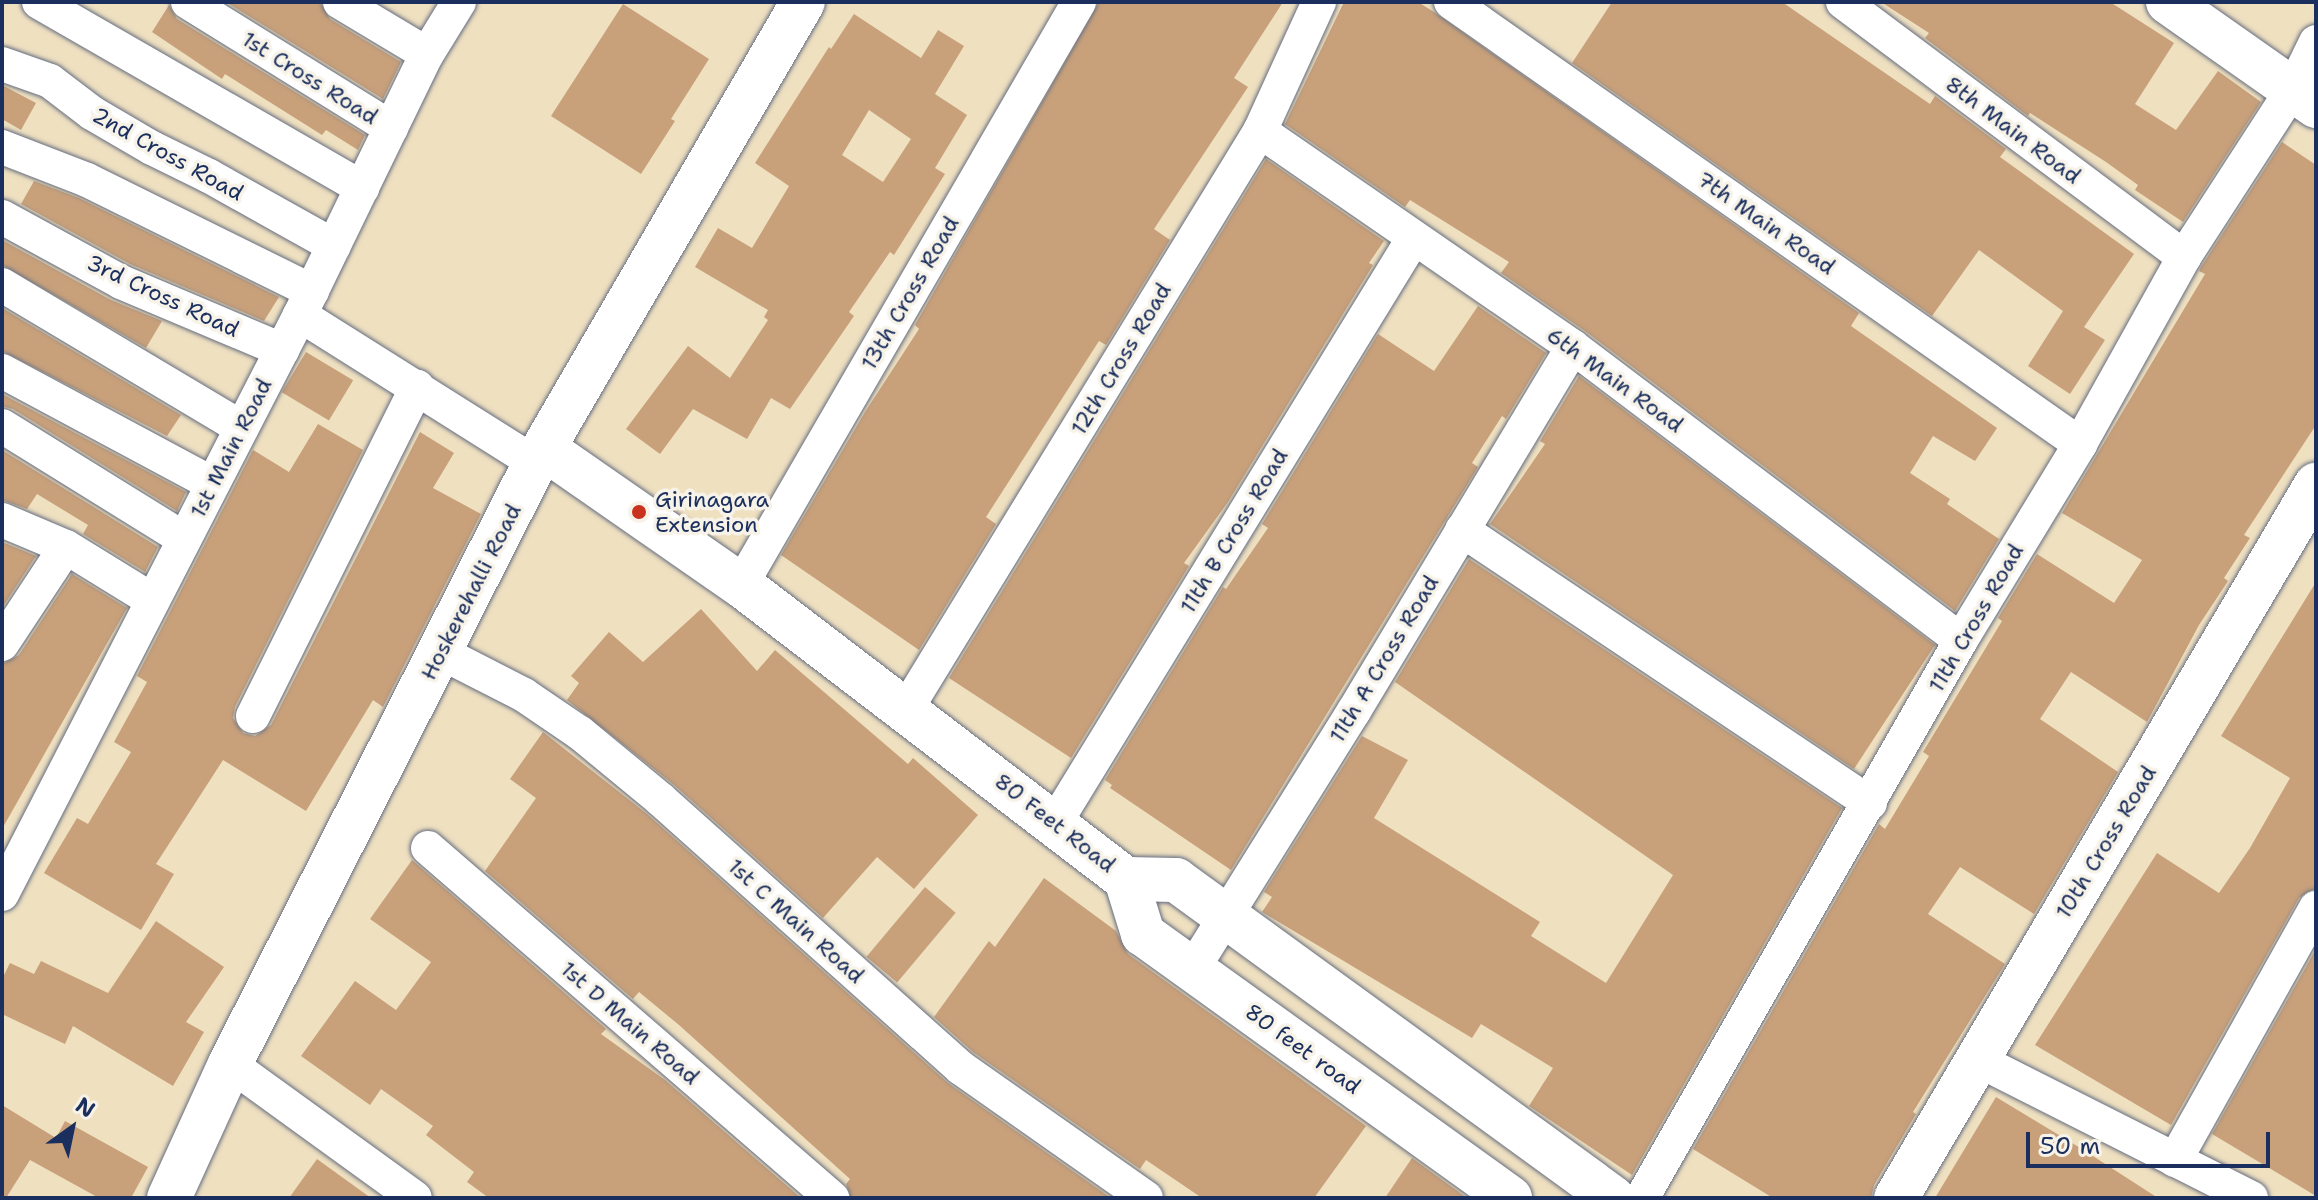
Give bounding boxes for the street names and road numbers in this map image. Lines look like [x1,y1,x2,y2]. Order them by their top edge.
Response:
street label: 1st Cross Road [237,26,383,130]
street label: 8th Main Road [1940,71,2086,189]
street label: 2nd Cross Road [88,102,248,206]
street label: 7th Main Road [1692,166,1840,280]
street label: 13th Cross Road [855,212,965,374]
street label: 3rd Cross Road [83,249,243,343]
street label: 12th Cross Road [1065,278,1177,440]
street label: 6th Main Road [1542,322,1688,438]
street label: 1st Main Road [185,374,277,522]
street label: 11th B Cross Road [1174,444,1294,618]
street label: Hoskerehalli Road [415,500,527,684]
street label: 11th Cross Road [1923,539,2029,697]
street label: 11th A Cross Road [1324,571,1444,747]
street label: 10th Cross Road [2050,761,2162,923]
street label: 80 Feet Road [989,768,1121,878]
street label: 1st C Main Road [723,853,869,989]
street label: 1st D Main Road [555,956,705,1090]
street label: 80 feet road [1240,998,1366,1100]

